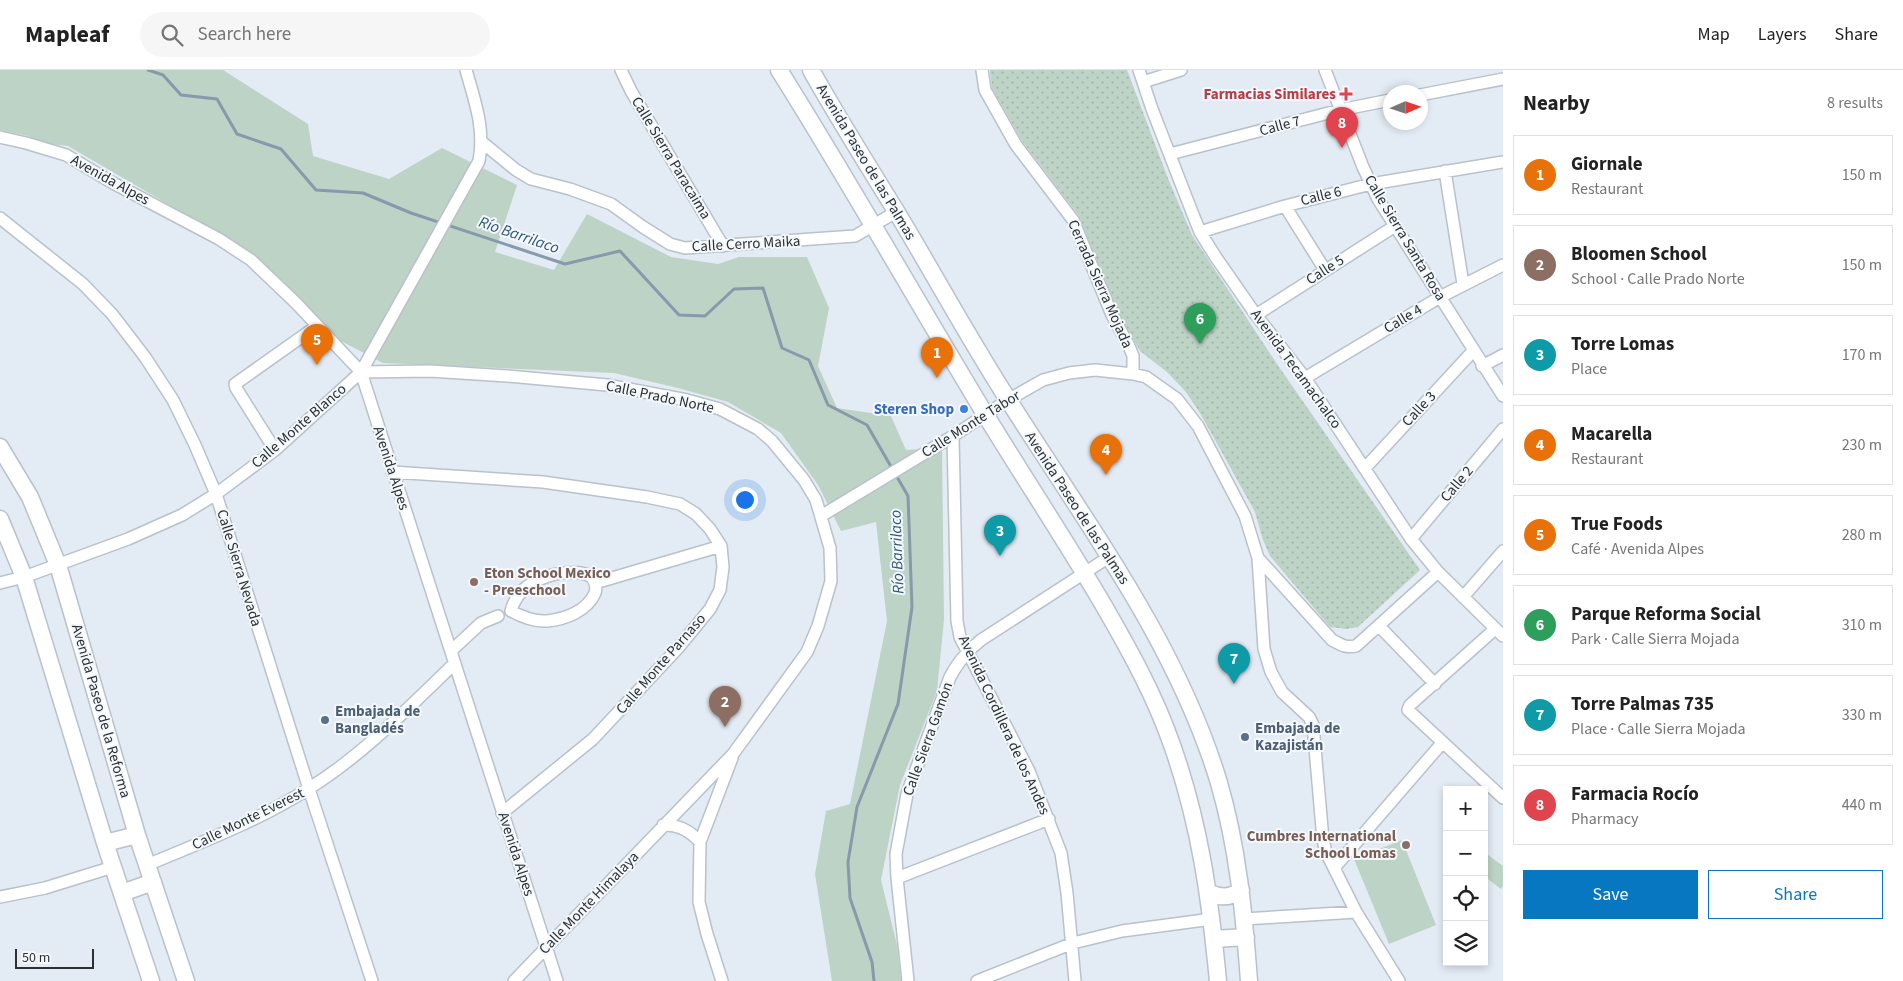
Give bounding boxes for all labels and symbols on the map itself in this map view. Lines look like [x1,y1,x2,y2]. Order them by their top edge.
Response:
street label: Avenida Paseo de las Palmas [811,80,921,244]
place label: Farmacias Similares [1203,84,1336,105]
north arrow [1383,85,1428,130]
marker: Farmacias Similares [1340,88,1352,100]
street label: Calle Sierra Paracaima [626,93,716,223]
pin: 8 [1326,107,1358,148]
street label: Calle 7 [1257,110,1303,142]
street label: Avenida Alpes [67,150,153,210]
street label: Calle Sierra Santa Rosa [1359,171,1451,305]
street label: Calle 6 [1298,181,1344,211]
water label: Río Barrilaco [476,211,562,259]
street label: Cerrada Sierra Mojada [1062,216,1138,352]
street label: Calle Cerro Maika [691,231,801,257]
street label: Calle 5 [1302,250,1348,290]
street label: Calle 4 [1380,299,1427,339]
pin: 6 [1184,303,1216,344]
street label: Avenida Tecamachalco [1245,305,1347,433]
pin: 5 [301,324,333,365]
pin: 1 [921,337,953,378]
street label: Calle Prado Norte [604,375,716,419]
street label: Calle Monte Blanco [247,379,351,473]
street label: Calle Monte Tabor [918,385,1025,463]
street label: Calle 3 [1397,387,1441,431]
place label: Steren Shop [874,399,954,420]
marker: Steren Shop [958,403,970,415]
street label: Avenida Alpes [368,423,414,513]
street label: Avenida Paseo de las Palmas [1020,427,1134,589]
pin: 4 [1090,434,1122,475]
street label: Calle 2 [1436,461,1478,507]
your location [732,487,758,513]
street label: Calle Sierra Nevada [211,507,267,629]
water label: Río Barrilaco [885,510,909,594]
pin: 3 [984,515,1016,556]
place label: Eton School Mexico - Preeschool [484,563,611,601]
marker: Eton School Mexico - Preeschool [468,576,480,588]
street label: Calle Monte Parnaso [611,609,711,719]
street label: Avenida Paseo de la Reforma [66,622,136,800]
street label: Avenida Cordillera de los Andes [953,632,1055,818]
pin: 7 [1218,643,1250,684]
street label: Calle Sierra Gamón [898,679,958,799]
pin: 2 [709,686,741,727]
place label: Embajada de Bangladés [335,701,421,739]
marker: Embajada de Bangladés [319,714,331,726]
place label: Embajada de Kazajistán [1255,718,1341,756]
marker: Embajada de Kazajistán [1239,731,1251,743]
street label: Calle Monte Everest [188,783,308,855]
street label: Avenida Alpes [493,809,539,899]
place label: Cumbres International School Lomas [1247,826,1397,864]
marker: Cumbres International School Lomas [1400,839,1412,851]
street label: Calle Monte Himalaya [534,847,644,959]
scale bar [15,946,94,969]

